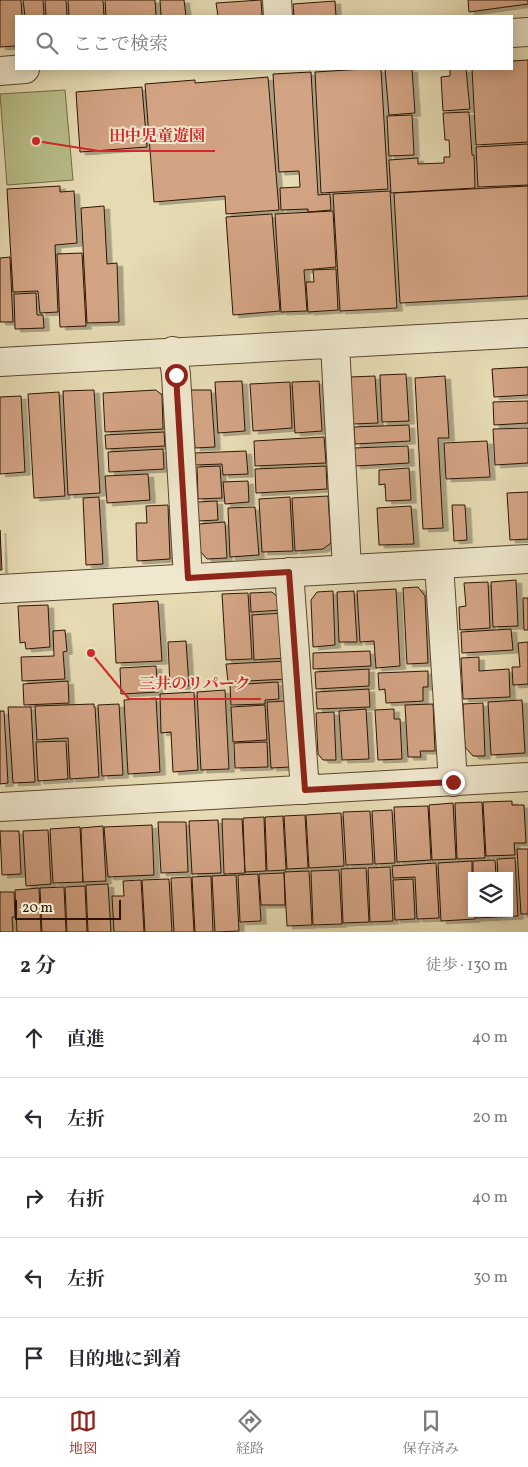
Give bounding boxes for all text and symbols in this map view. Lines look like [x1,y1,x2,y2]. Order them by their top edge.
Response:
search box [15,15,513,70]
icon: search [33,29,61,57]
text: ここで検索 [73,32,168,58]
callout: 田中児童遊園 [99,120,215,151]
text: 田中児童遊園 [109,126,205,148]
route start [165,364,188,387]
callout: 三井のリパーク [129,668,261,699]
text: 三井のリパーク [139,674,251,696]
route end [442,771,465,794]
map controls [468,872,513,917]
button: layers [468,872,513,917]
scale bar [15,897,121,920]
text: 20 m [22,899,53,918]
text: 2 分 [20,952,56,981]
text: 徒歩 · 130 m [425,955,508,977]
icon: ahead [20,1024,48,1052]
text: 直進 [67,1027,105,1053]
text: 40 m [472,1027,508,1049]
icon: left [20,1104,48,1132]
text: 左折 [67,1107,105,1133]
text: 20 m [473,1107,508,1129]
icon: right [20,1184,48,1212]
text: 右折 [67,1187,105,1213]
text: 40 m [472,1187,508,1209]
icon: left [20,1264,48,1292]
text: 左折 [67,1267,105,1293]
text: 30 m [473,1267,508,1289]
icon: arrive [20,1344,48,1372]
text: 目的地に到着 [67,1347,181,1373]
tab: 地図 [69,1407,97,1459]
tab: 経路 [236,1407,264,1459]
tab: 保存済み [403,1407,459,1459]

